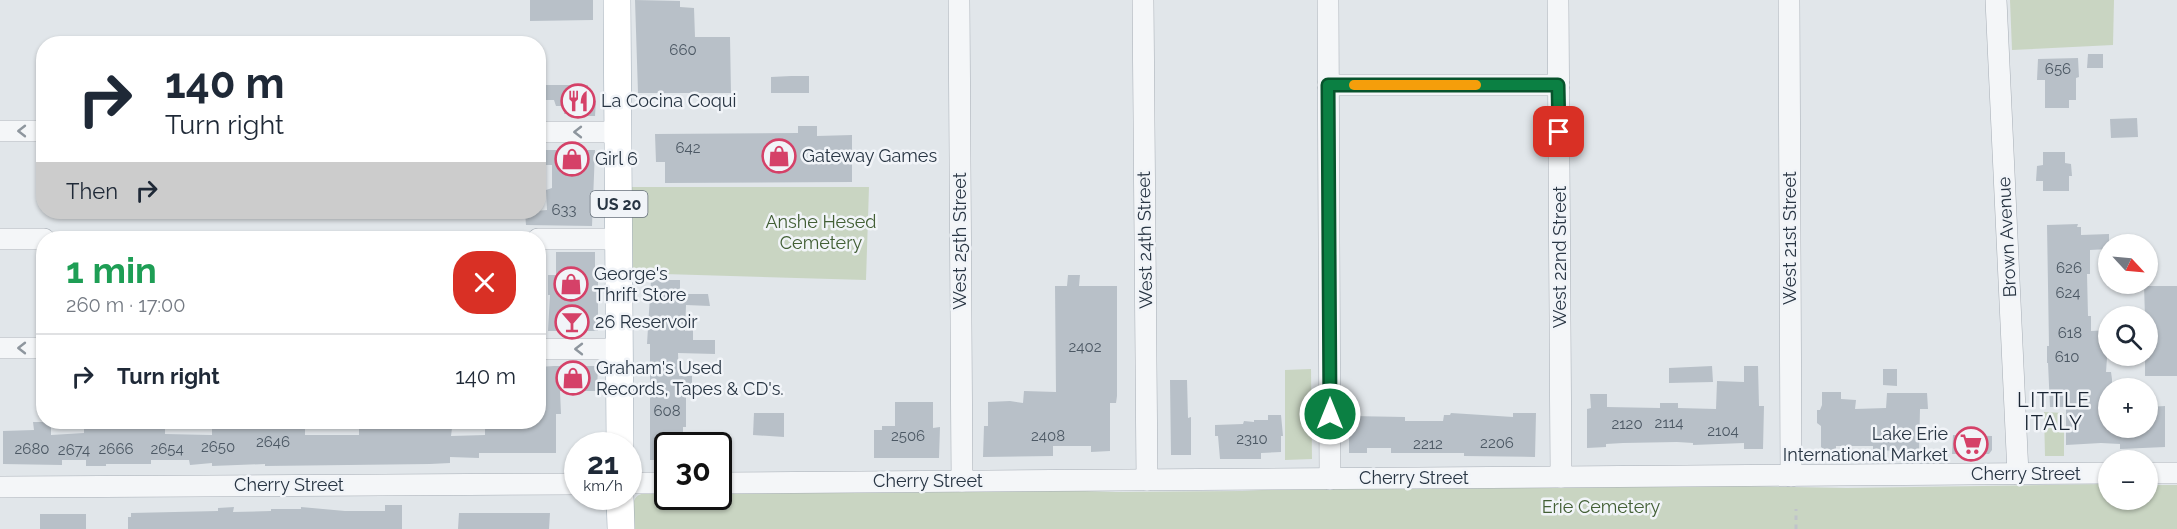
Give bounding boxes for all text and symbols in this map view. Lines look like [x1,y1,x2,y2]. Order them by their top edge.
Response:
house number: 660 [669,41,697,59]
text: 140 m [165,59,285,108]
icon: right [66,60,144,138]
house number: 656 [2045,60,2071,78]
restaurant icon: La Cocina Coqui [560,83,596,119]
place label: La Cocina Coqui [601,90,736,111]
pin [1533,106,1584,157]
text: Turn right [165,109,284,140]
icon: arrive [1542,115,1575,148]
one-way arrow [17,125,26,137]
one-way arrow [574,126,583,138]
shop icon: Gateway Games [761,138,797,174]
house number: 642 [675,139,701,157]
shop icon: Girl 6 [554,141,590,177]
place label: Gateway Games [802,145,937,166]
place label: Girl 6 [595,148,638,169]
street label: West 24th Street [1133,171,1156,309]
street label: West 21st Street [1779,171,1800,305]
street label: West 25th Street [949,172,970,310]
icon: right [130,174,163,207]
street label: Brown Avenue [1993,176,2020,298]
text: Then [66,178,118,204]
street label: West 22nd Street [1549,186,1570,328]
road number: US 20 [590,191,648,217]
house number: 633 [551,201,577,219]
park label: Anshe Hesed Cemetery [765,211,877,253]
north arrow [2098,234,2158,294]
map controls [2098,234,2158,510]
text: 1 min [66,249,157,291]
button: close [453,251,516,314]
house number: 626 [2056,259,2082,277]
place label: George's Thrift Store [594,263,687,305]
shop icon: George's Thrift Store [553,266,589,302]
house number: 624 [2055,284,2081,302]
text: 260 m · 17:00 [66,293,186,317]
bar icon: 26 Reservoir [554,304,590,340]
button: search [2098,306,2158,366]
place label: 26 Reservoir [595,311,698,332]
house number: 618 [2058,324,2082,342]
house number: 2402 [1068,338,1102,356]
one-way arrow [17,342,26,354]
one-way arrow [575,343,584,355]
house number: 610 [2055,348,2079,366]
place label: Graham's Used Records, Tapes & CD's. [596,357,784,399]
icon: right [66,360,99,393]
shop icon: Graham's Used Records, Tapes & CD's. [555,360,591,396]
text: Turn right [117,363,220,389]
text: 140 m [455,363,516,389]
button: + [2098,378,2158,438]
position arrow [1298,382,1362,446]
district label: LITTLE ITALY [2017,388,2091,435]
house number: 608 [653,402,681,420]
house number: 2114 [1655,414,1683,432]
house number: 2120 [1611,415,1643,433]
house number: 2104 [1707,422,1739,440]
place label: Lake Erie International Market [1783,423,1948,465]
supermarket icon: Lake Erie International Market [1953,426,1989,462]
house number: 2506 [891,427,925,445]
house number: 2408 [1031,427,1065,445]
house number: 2310 [1236,430,1268,448]
speed limit sign: 30 [654,432,732,510]
house number: 2646 [256,433,290,451]
house number: 2206 [1480,434,1514,452]
house number: 2212 [1413,435,1443,453]
house number: 2650 [201,438,235,456]
house number: 2680 [15,440,49,458]
house number: 2666 [99,440,133,458]
house number: 2654 [150,440,184,458]
house number: 2674 [58,441,90,459]
text: 21 [587,446,619,481]
button: − [2098,450,2158,510]
street label: Cherry Street [1971,463,2081,484]
street label: Cherry Street [1359,467,1469,488]
street label: Cherry Street [873,470,983,491]
street label: Cherry Street [234,474,344,495]
text: km/h [583,477,623,495]
park label: Erie Cemetery [1542,496,1661,517]

